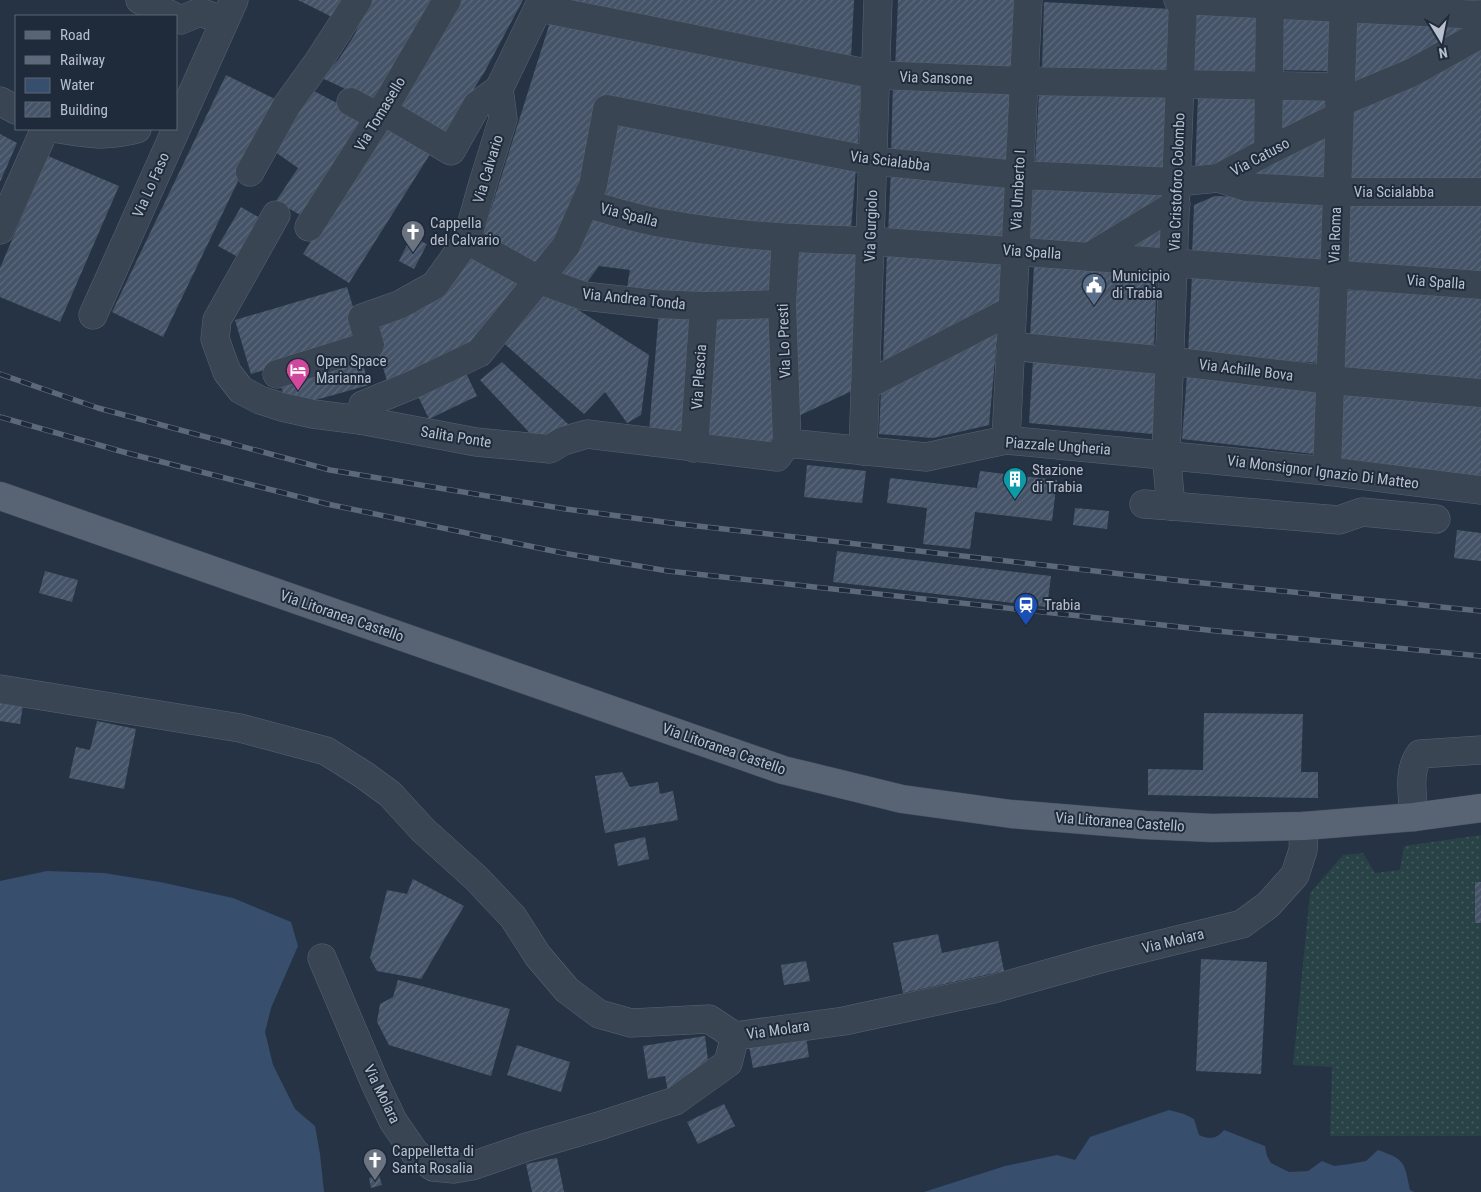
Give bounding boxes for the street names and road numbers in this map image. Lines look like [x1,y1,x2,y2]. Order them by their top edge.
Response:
street label: Via Sansone [899,68,973,88]
street label: Via Tomasello [351,74,409,154]
street label: Via Cristoforo Colombo [1166,112,1188,252]
street label: Via Calvario [469,133,507,205]
street label: Via Catuso [1227,134,1293,180]
street label: Via Scialabba [849,147,931,175]
street label: Via Umberto I [1007,149,1029,231]
street label: Via Lo Faso [129,150,173,220]
street label: Via Scialabba [1354,183,1434,201]
street label: Via Gurgiolo [861,190,881,262]
street label: Via Spalla [598,199,660,231]
street label: Via Roma [1325,206,1345,264]
street label: Via Spalla [1002,241,1062,263]
street label: Via Spalla [1406,271,1466,293]
street label: Via Andrea Tonda [581,285,687,313]
street label: Via Lo Presti [774,303,794,379]
street label: Via Plescia [688,344,710,410]
street label: Via Achille Bova [1198,355,1294,385]
street label: Salita Ponte [419,423,493,451]
street label: Piazzale Ungheria [1005,433,1111,459]
street label: Via Monsignor Ignazio Di Matteo [1226,451,1420,493]
street label: Via Litoranea Castello [278,586,406,646]
street label: Via Litoranea Castello [660,719,788,779]
street label: Via Litoranea Castello [1055,808,1185,836]
street label: Via Molara [1140,925,1206,957]
street label: Via Molara [745,1017,811,1043]
street label: Via Molara [360,1062,404,1126]

